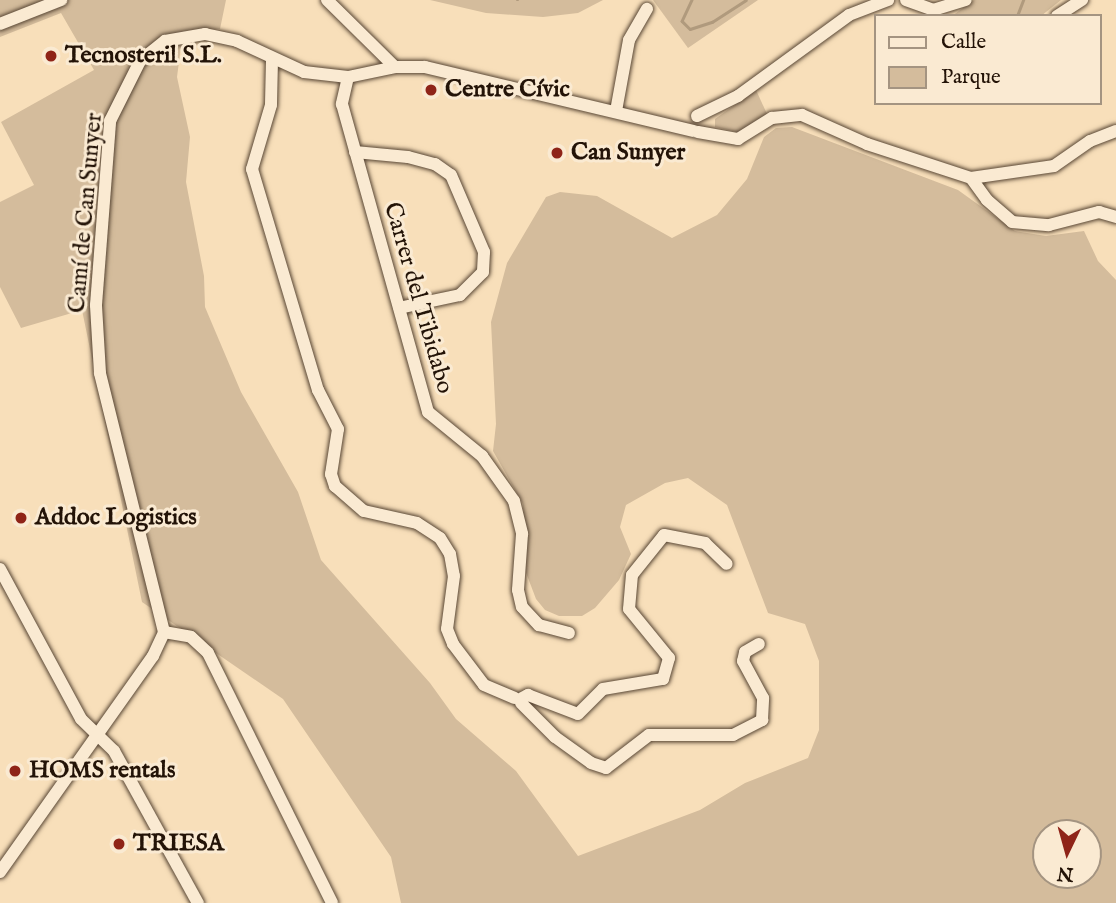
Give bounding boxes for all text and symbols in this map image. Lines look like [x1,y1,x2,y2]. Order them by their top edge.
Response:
legend [874,14,1102,105]
text: Calle [941,29,986,56]
place label: Tecnosteril S.L. [65,42,222,70]
marker: Tecnosteril S.L. [43,48,59,64]
text: Parque [941,64,1001,91]
place label: Centre Cívic [445,76,570,104]
marker: Centre Cívic [423,82,439,98]
street label: Camí de Can Sunyer [63,112,109,314]
place label: Can Sunyer [571,139,685,167]
marker: Can Sunyer [549,145,565,161]
street label: Carrer del Tibidabo [377,199,459,397]
place label: Addoc Logistics [35,504,197,532]
marker: Addoc Logistics [13,510,29,526]
place label: HOMS rentals [29,757,175,785]
marker: HOMS rentals [7,763,23,779]
north arrow [1032,819,1102,889]
place label: TRIESA [133,830,224,858]
marker: TRIESA [111,836,127,852]
text: N [1056,860,1075,886]

